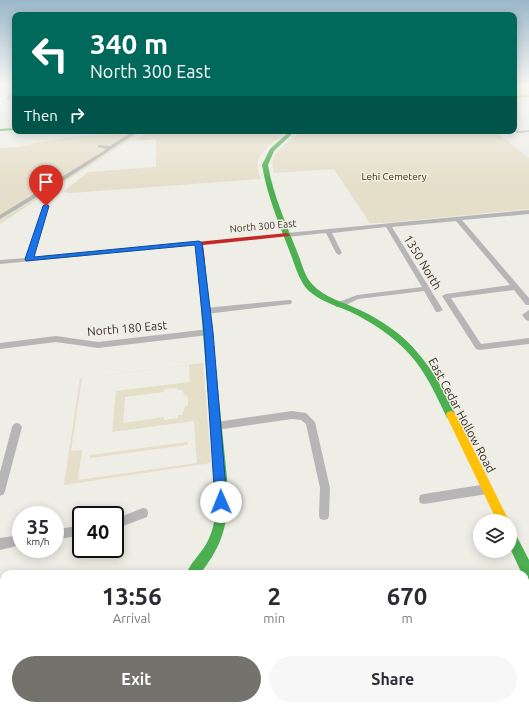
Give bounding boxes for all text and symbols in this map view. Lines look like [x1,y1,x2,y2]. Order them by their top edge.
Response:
icon: left [24,28,76,80]
text: 340 m [90,28,168,59]
text: North 300 East [90,61,210,81]
icon: right [66,104,88,126]
text: Then [24,107,58,124]
pin [29,165,63,206]
icon: arrive [35,171,57,193]
park label: Lehi Cemetery [361,171,427,182]
street label: North 300 East [229,218,297,234]
street label: 1350 North [402,232,444,292]
street label: North 180 East [86,318,168,338]
street label: East Cedar Hollow Road [426,355,498,475]
position arrow [200,481,242,523]
speed limit sign: 40 [72,506,124,558]
map controls [473,514,517,558]
button: layers [473,514,517,558]
text: 35 [27,515,49,538]
text: km/h [26,536,50,547]
text: 13:56 [102,583,162,610]
text: 2 [267,583,281,610]
text: 670 [387,583,427,610]
text: Arrival [113,611,151,625]
text: min [263,611,285,625]
text: m [401,611,413,625]
button: Exit [12,656,261,702]
button: Share [269,656,517,702]

